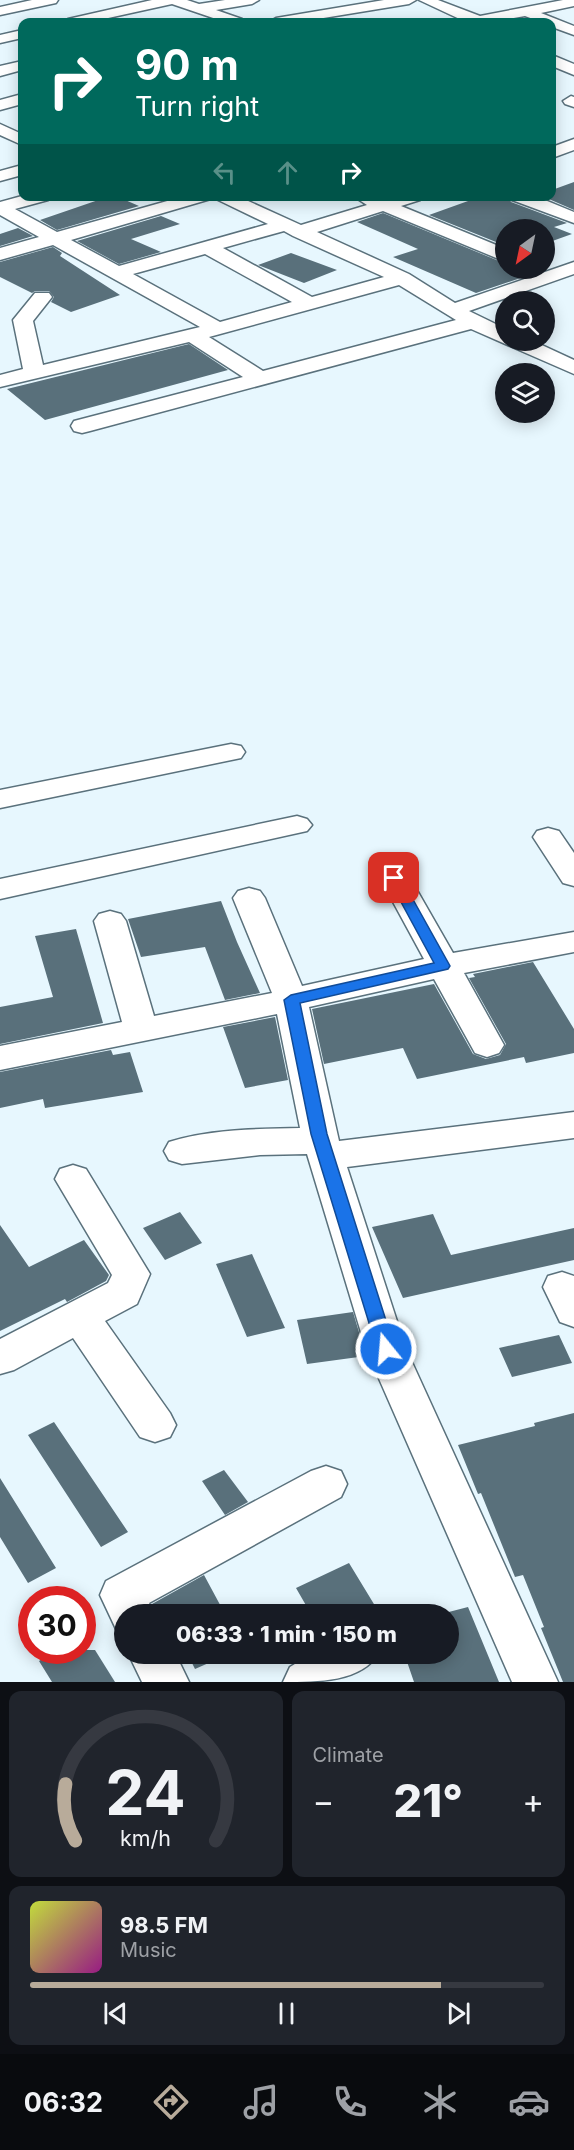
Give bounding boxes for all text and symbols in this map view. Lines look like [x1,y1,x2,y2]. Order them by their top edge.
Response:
text: 90 m [135,39,239,90]
icon: right [36,42,114,120]
text: Turn right [135,90,259,123]
icon: left [208,156,241,189]
icon: ahead [271,156,304,189]
icon: right [334,156,367,189]
north arrow [495,219,555,279]
map controls [495,219,555,423]
button: search [495,291,555,351]
button: layers [495,363,555,423]
pin [368,852,419,903]
icon: arrive [377,861,410,894]
position arrow [354,1317,418,1381]
speed limit sign: 30 [18,1586,96,1664]
text: 06:33 · 1 min · 150 m [176,1621,397,1647]
text: Climate [313,1743,384,1767]
text: 24 [105,1755,186,1830]
text: 21° [394,1773,463,1828]
text: − [313,1781,334,1821]
text: + [522,1781,544,1821]
text: km/h [120,1825,171,1851]
text: 98.5 FM [120,1912,208,1938]
text: Music [120,1938,177,1962]
icon: previous [99,1997,132,2030]
icon: pause [270,1997,303,2030]
icon: next [442,1997,475,2030]
icon: directions [150,2081,192,2123]
icon: music [240,2081,282,2123]
icon: phone [329,2081,371,2123]
icon: climate [419,2081,461,2123]
icon: car [508,2081,550,2123]
text: 06:32 [24,2086,103,2119]

